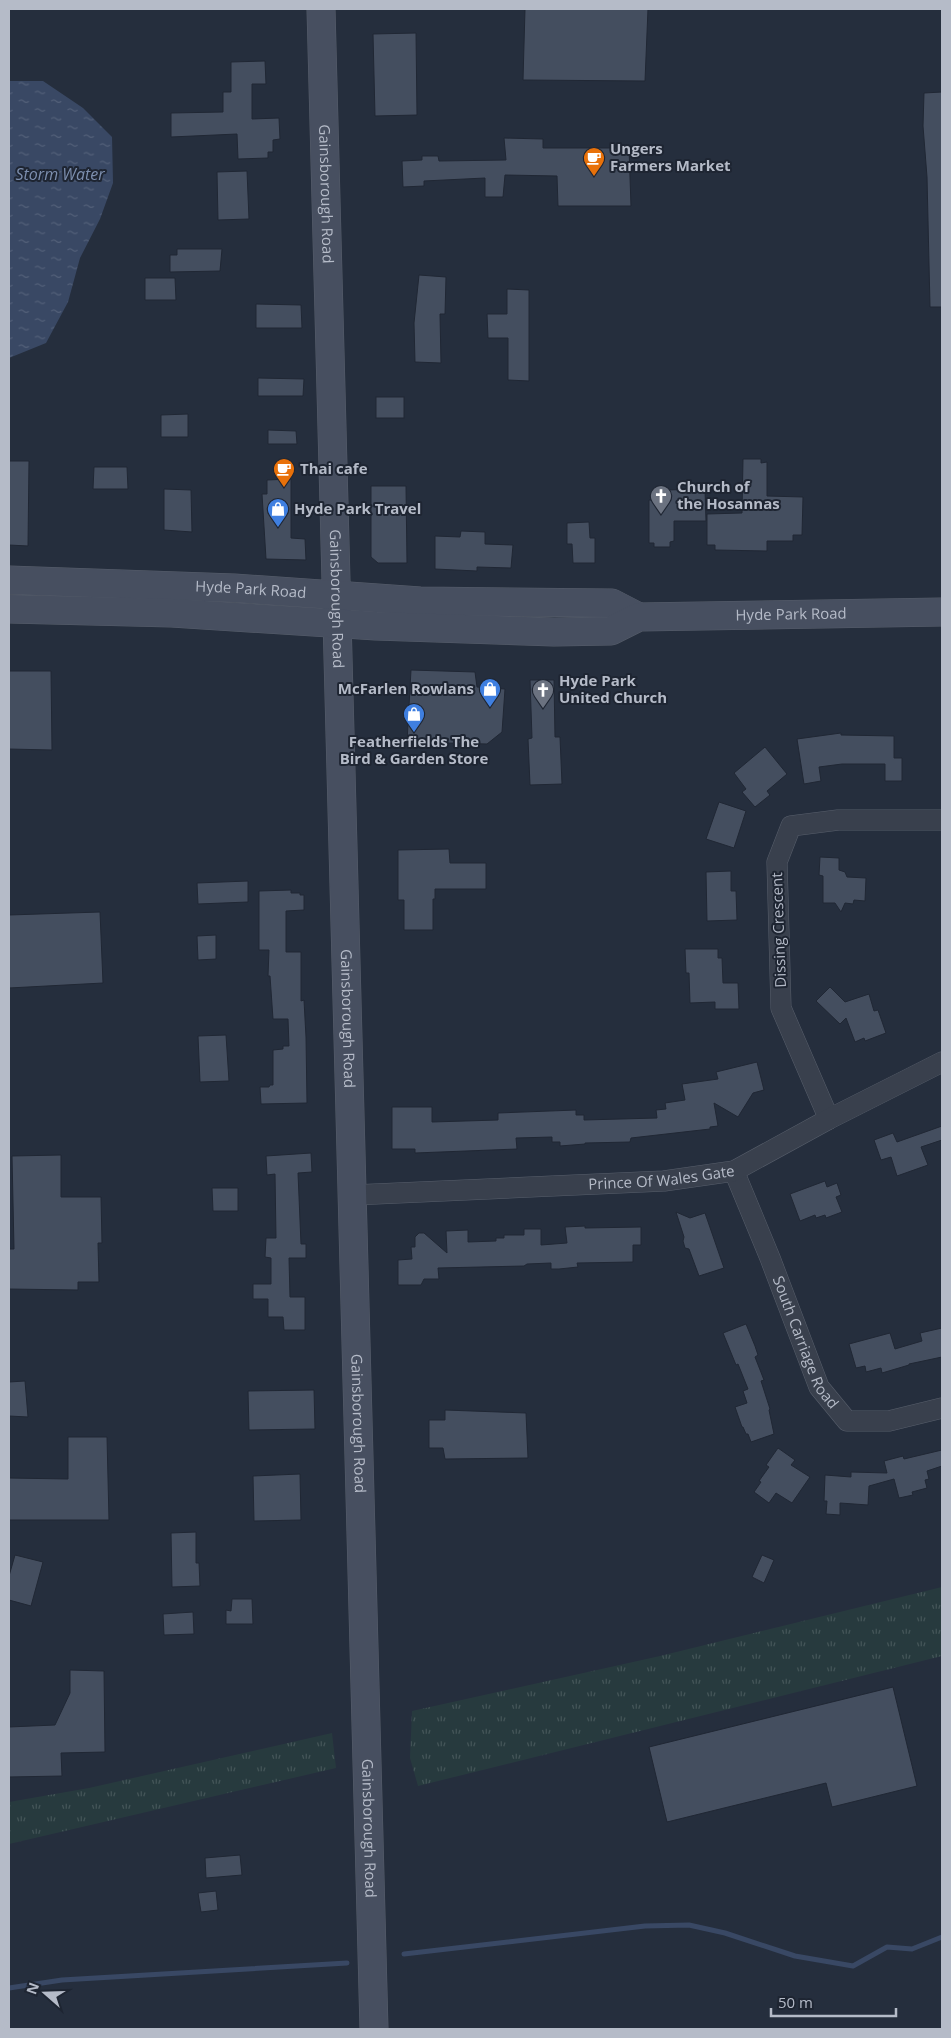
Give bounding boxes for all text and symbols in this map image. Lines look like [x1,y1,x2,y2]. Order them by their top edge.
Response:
street label: Gainsborough Road [315,124,339,264]
place label: Ungers Farmers Market [610,138,731,175]
cafe icon: Ungers Farmers Market [582,146,606,177]
water label: Storm Water [15,163,105,185]
cafe icon: Thai cafe [272,457,296,488]
place label: Thai cafe [300,458,368,478]
place label: Church of the Hosannas [677,476,780,513]
church icon: Church of the Hosannas [649,484,673,515]
shop icon: Hyde Park Travel [266,497,290,528]
place label: Hyde Park Travel [294,498,421,518]
street label: Gainsborough Road [326,529,349,669]
street label: Hyde Park Road [195,576,307,602]
street label: Hyde Park Road [735,603,847,624]
place label: Hyde Park United Church [559,670,667,707]
shop icon: McFarlen Rowlans [478,677,502,708]
place label: McFarlen Rowlans [338,678,474,698]
church icon: Hyde Park United Church [531,678,555,709]
shop icon: Featherfields The Bird & Garden Store [402,702,426,733]
place label: Featherfields The Bird & Garden Store [340,731,488,768]
street label: Dissing Crescent [766,872,790,988]
street label: Gainsborough Road [337,949,360,1088]
street label: Prince Of Wales Gate [588,1160,736,1193]
street label: South Carriage Road [769,1273,844,1412]
street label: Gainsborough Road [347,1354,371,1493]
street label: Gainsborough Road [358,1759,382,1898]
north arrow [20,1968,70,2018]
text: N [21,1980,43,1997]
scale bar [771,1986,896,2018]
text: 50 m [778,1992,813,2012]

